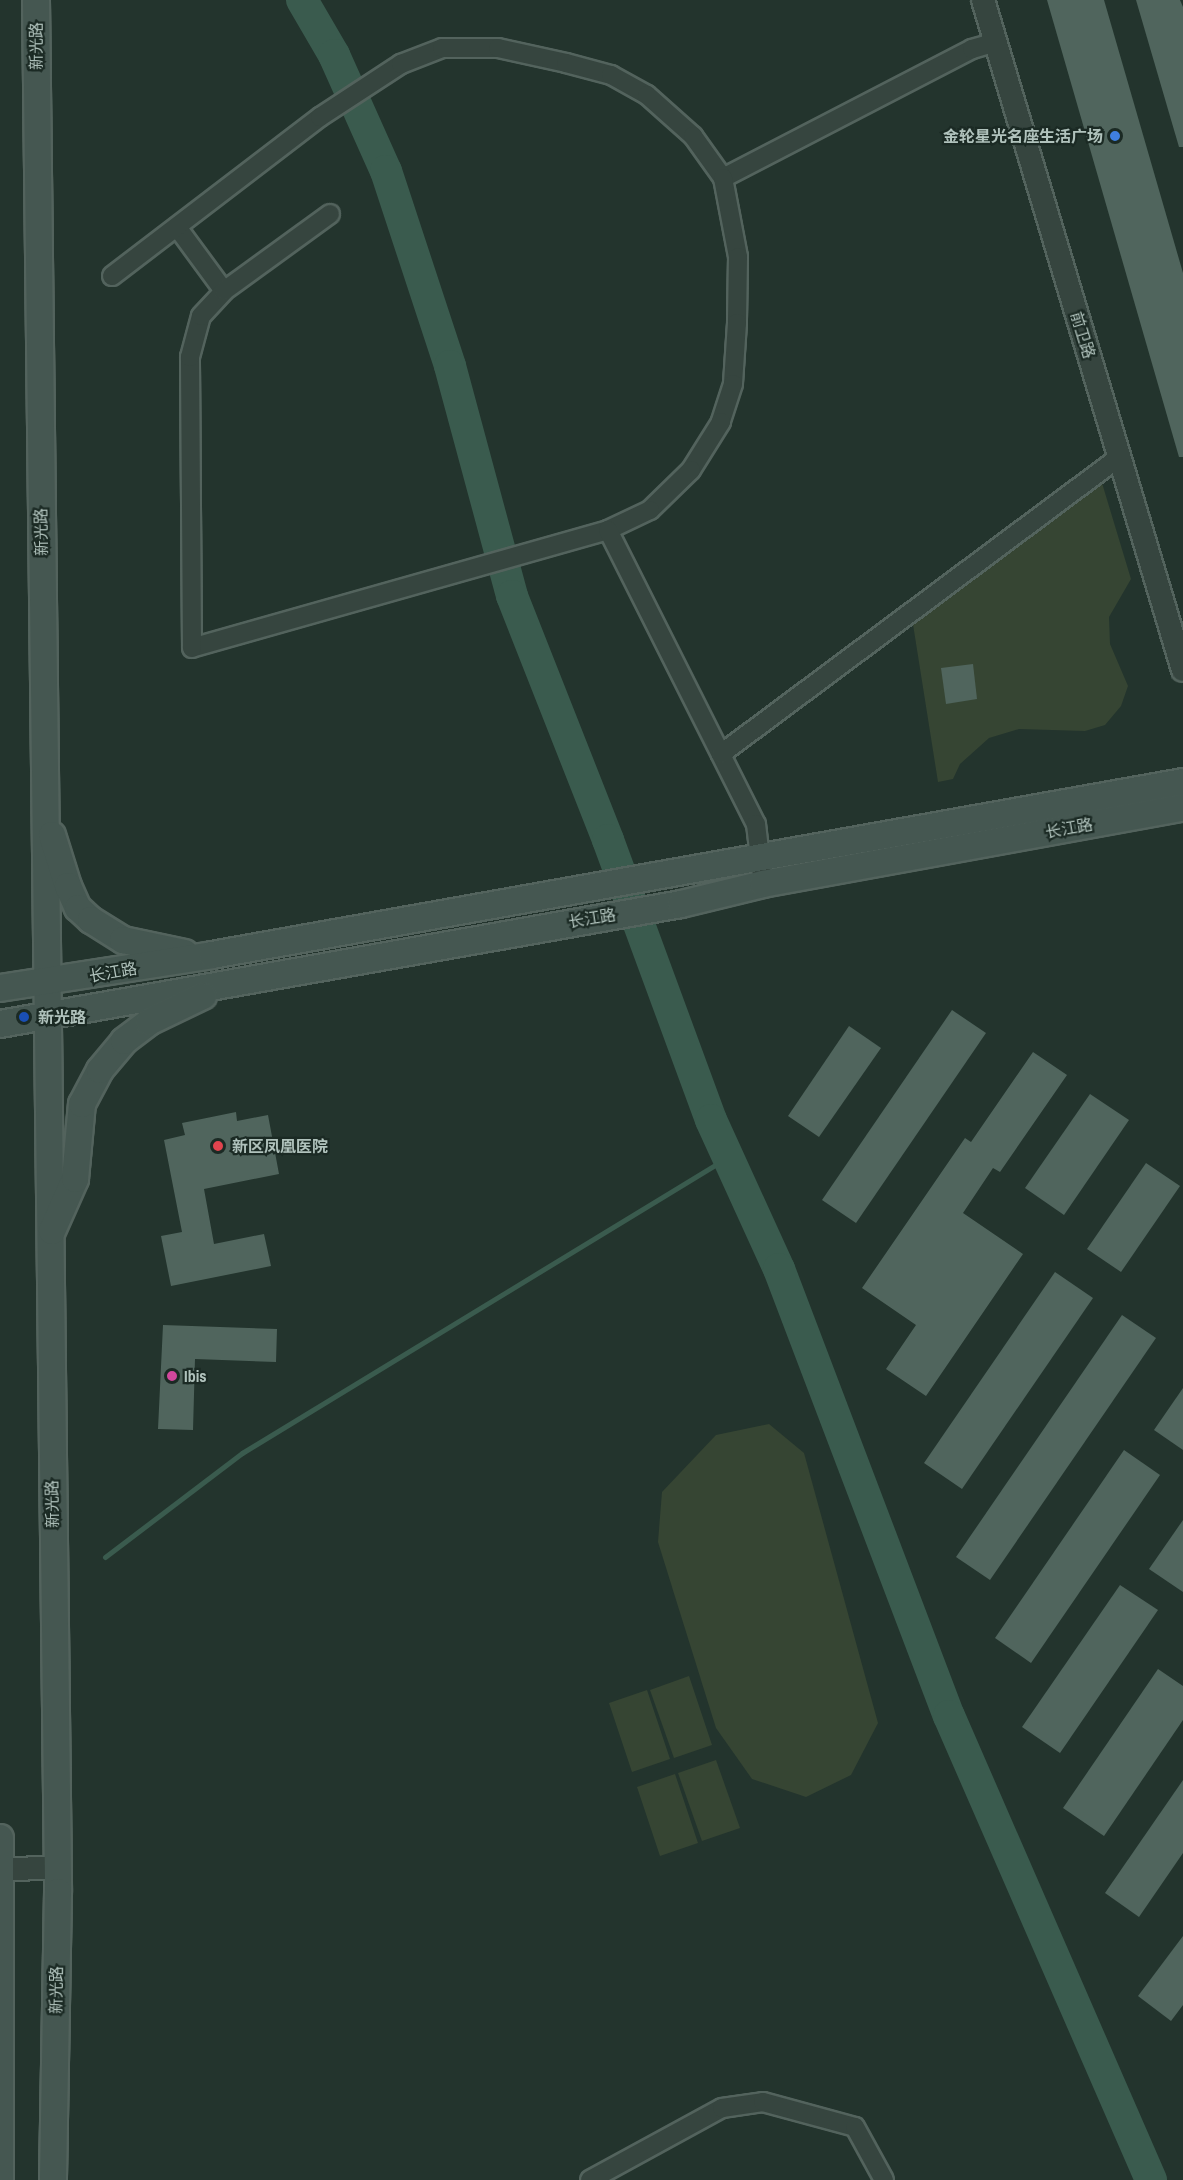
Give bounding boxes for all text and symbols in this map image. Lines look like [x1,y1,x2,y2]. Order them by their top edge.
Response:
street label: 新光路 [26,22,46,70]
place label: 金轮星光名座生活广场 [943,126,1103,146]
marker: 金轮星光名座生活广场 [1108,129,1122,143]
street label: 前卫路 [1067,309,1099,361]
street label: 新光路 [31,508,51,556]
street label: 长江路 [1044,814,1094,842]
street label: 长江路 [567,905,617,931]
street label: 长江路 [88,958,138,986]
place label: 新光路 [38,1007,86,1027]
marker: 新光路 [15,1008,33,1026]
place label: 新区凤凰医院 [232,1136,328,1156]
marker: 新区凤凰医院 [209,1137,227,1155]
place label: Ibis [184,1366,207,1386]
marker: Ibis [165,1369,179,1383]
street label: 新光路 [42,1480,62,1528]
street label: 新光路 [46,1966,66,2014]

